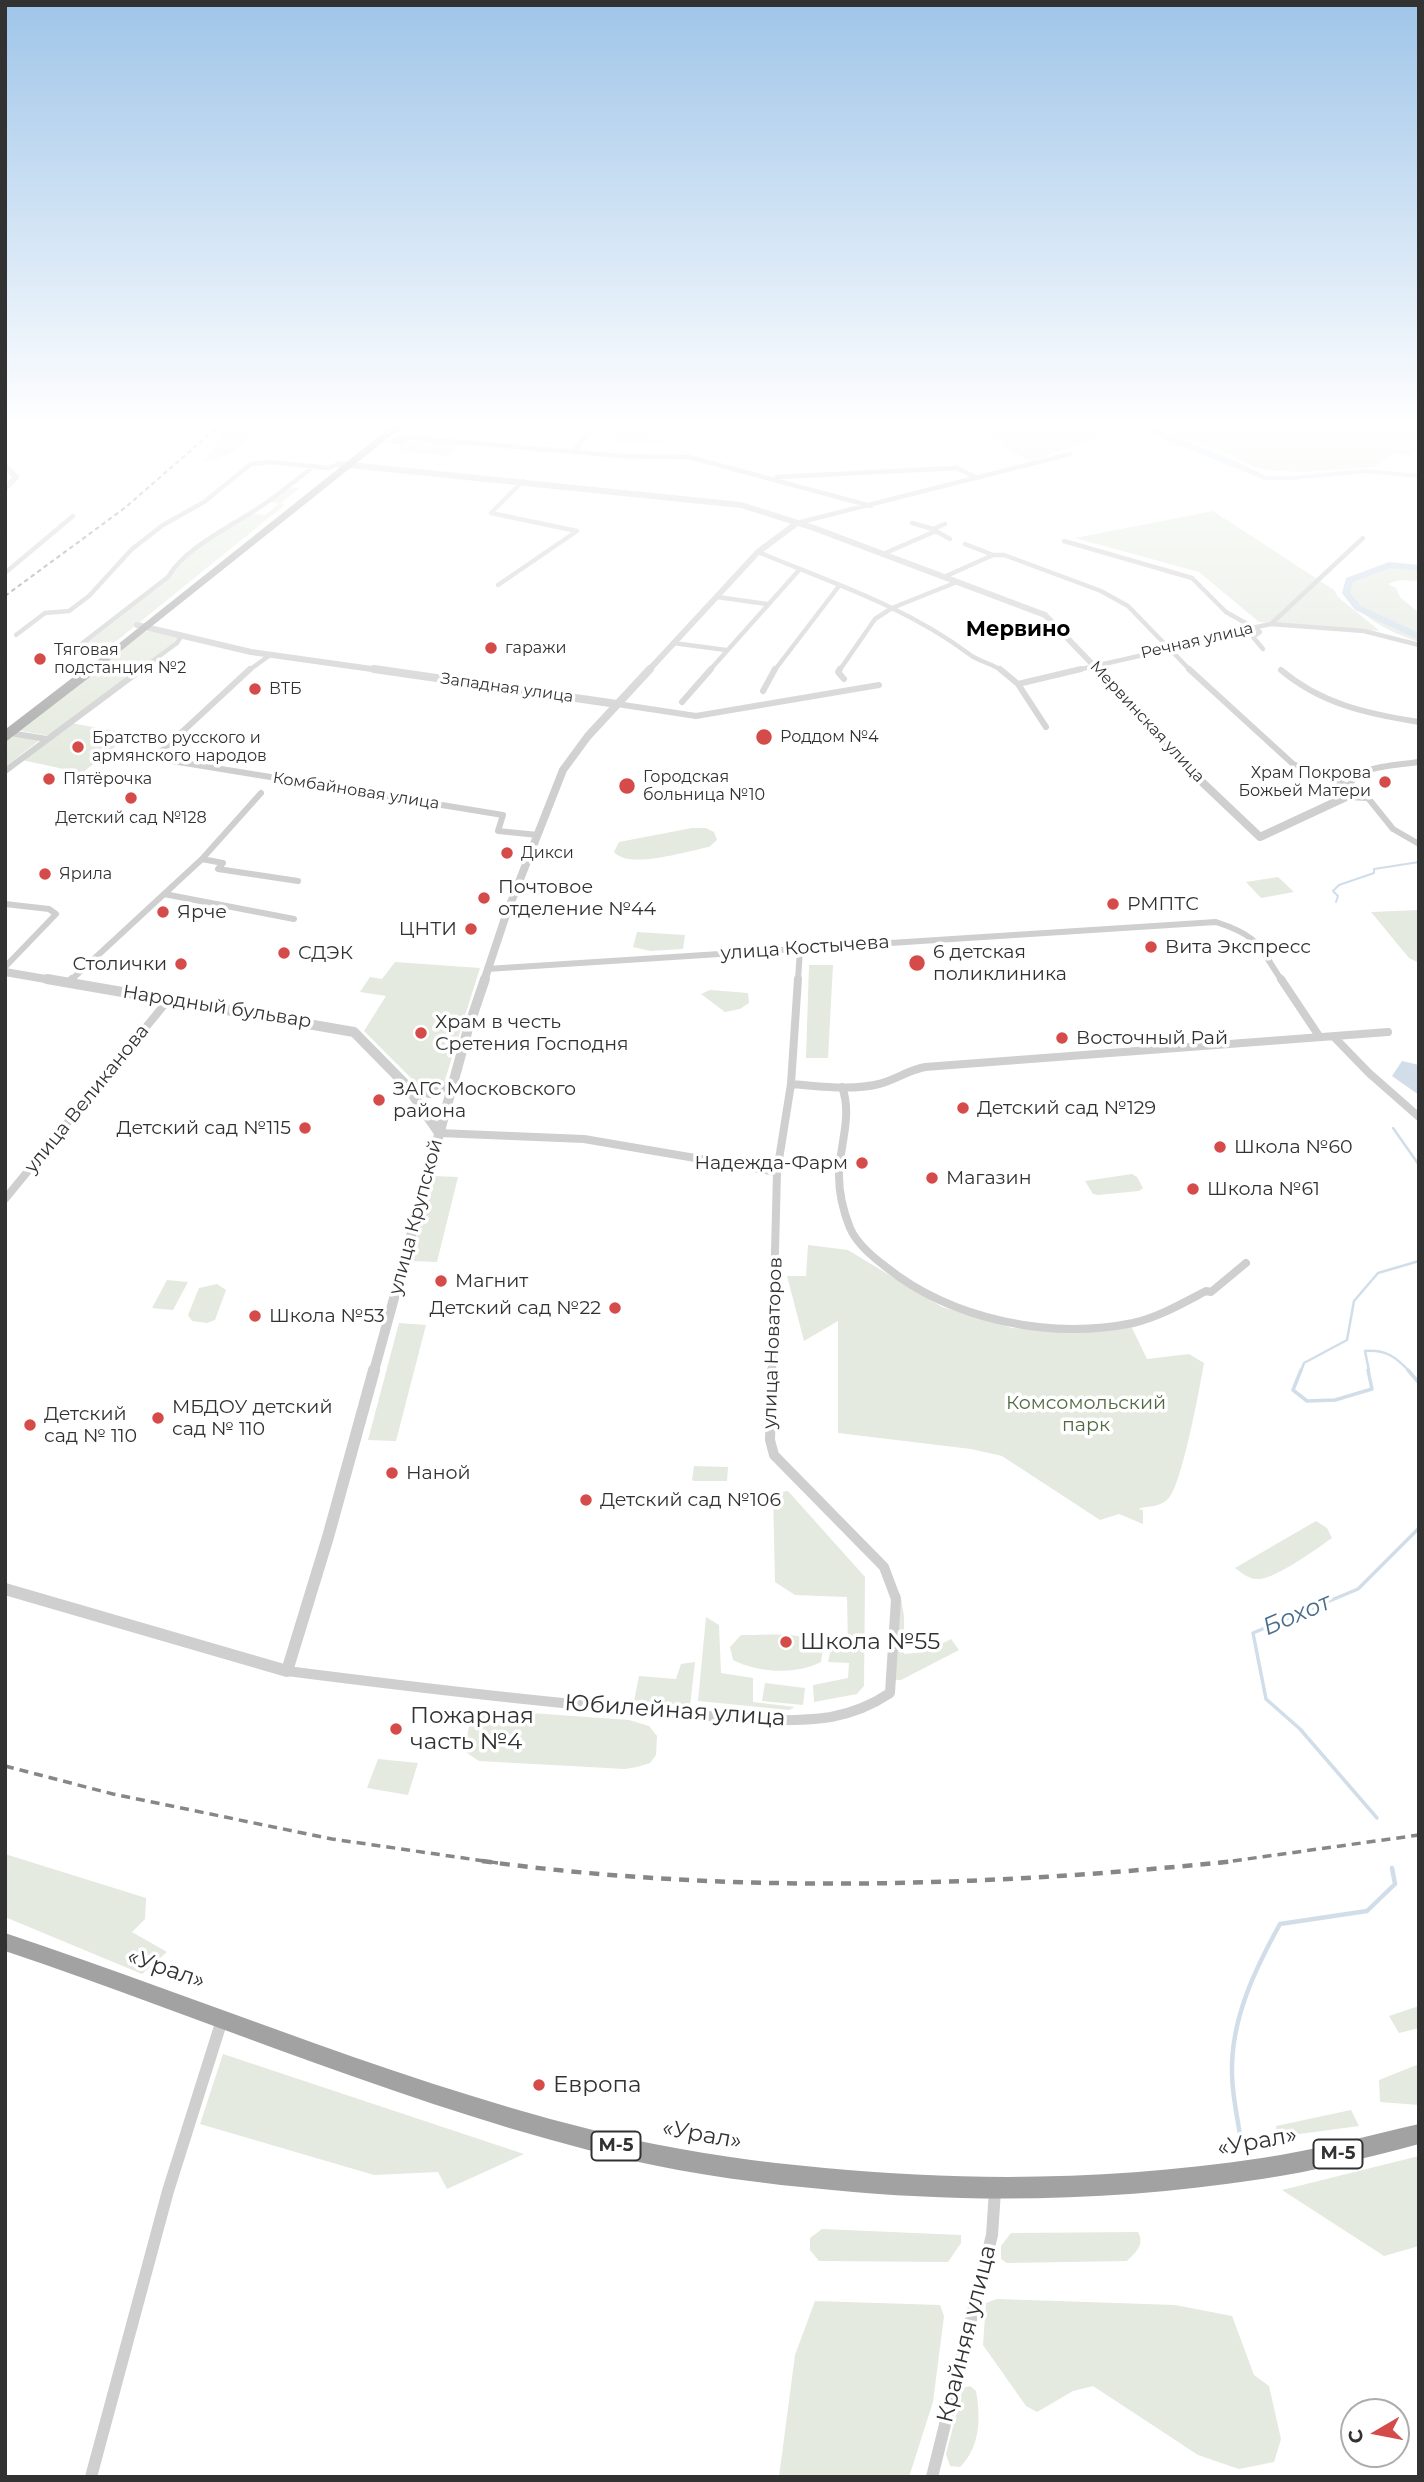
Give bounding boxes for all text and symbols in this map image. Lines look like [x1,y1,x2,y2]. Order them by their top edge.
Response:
district label: Мервино [966,617,1070,643]
street label: Речная улица [1139,619,1255,663]
place label: гаражи [505,638,566,658]
place label: Тяговая подстанция №2 [54,640,186,678]
marker: гаражи [483,640,499,656]
marker: Тяговая подстанция №2 [32,651,48,667]
street label: Мервинская улица [1086,657,1208,787]
street label: Западная улица [439,669,575,707]
place label: ВТБ [269,679,302,699]
marker: ВТБ [247,681,263,697]
marker: Роддом №4 [754,727,774,747]
place label: Роддом №4 [780,727,879,747]
place label: Братство русского и армянского народов [92,728,267,766]
marker: Братство русского и армянского народов [70,739,86,755]
place label: Храм Покрова Божьей Матери [1238,763,1371,801]
place label: Городская больница №10 [643,767,765,805]
street label: Комбайновая улица [271,768,441,814]
place label: Пятёрочка [63,769,152,789]
marker: Пятёрочка [41,771,57,787]
marker: Храм Покрова Божьей Матери [1377,774,1393,790]
marker: Городская больница №10 [617,776,637,796]
marker: Детский сад №128 [123,790,139,806]
place label: Детский сад №128 [55,808,207,828]
place label: Дикси [521,843,574,863]
marker: Дикси [499,845,515,861]
place label: Ярила [59,864,112,884]
marker: Ярила [37,866,53,882]
place label: Почтовое отделение №44 [498,876,656,920]
marker: Почтовое отделение №44 [476,890,492,906]
place label: РМПТС [1127,893,1199,915]
marker: РМПТС [1105,896,1121,912]
place label: Ярче [177,901,227,923]
marker: Ярче [155,904,171,920]
place label: ЦНТИ [399,918,457,940]
marker: ЦНТИ [463,921,479,937]
street label: улица Костычева [720,931,890,965]
place label: Вита Экспресс [1165,936,1311,958]
marker: Вита Экспресс [1143,939,1159,955]
place label: 6 детская поликлиника [933,941,1067,985]
place label: СДЭК [298,942,353,964]
marker: СДЭК [276,945,292,961]
place label: Столички [73,953,167,975]
marker: 6 детская поликлиника [907,953,927,973]
marker: Столички [173,956,189,972]
street label: Народный бульвар [121,981,313,1033]
place label: Храм в честь Сретения Господня [435,1011,629,1055]
street label: улица Великанова [20,1020,154,1178]
marker: Храм в честь Сретения Господня [413,1025,429,1041]
place label: Восточный Рай [1076,1027,1228,1049]
marker: Восточный Рай [1054,1030,1070,1046]
place label: ЗАГС Московского района [393,1078,576,1122]
marker: ЗАГС Московского района [371,1092,387,1108]
place label: Детский сад №129 [977,1097,1156,1119]
marker: Детский сад №129 [955,1100,971,1116]
place label: Детский сад №115 [117,1117,291,1139]
marker: Детский сад №115 [297,1120,313,1136]
place label: Школа №60 [1234,1136,1353,1158]
street label: улица Крупской [384,1137,448,1297]
marker: Школа №60 [1212,1139,1228,1155]
place label: Надежда-Фарм [694,1152,848,1174]
marker: Надежда-Фарм [854,1155,870,1171]
place label: Магазин [946,1167,1032,1189]
marker: Магазин [924,1170,940,1186]
place label: Школа №61 [1207,1178,1320,1200]
marker: Школа №61 [1185,1181,1201,1197]
street label: улица Новаторов [759,1257,787,1429]
place label: Магнит [455,1270,528,1292]
marker: Магнит [433,1273,449,1289]
place label: Детский сад №22 [430,1297,601,1319]
marker: Детский сад №22 [607,1300,623,1316]
place label: Школа №53 [269,1305,385,1327]
marker: Школа №53 [247,1308,263,1324]
park label: Комсомольский парк [1006,1392,1166,1436]
place label: МБДОУ детский сад № 110 [172,1396,333,1440]
place label: Детский сад № 110 [44,1403,137,1447]
marker: МБДОУ детский сад № 110 [150,1410,166,1426]
marker: Детский сад № 110 [22,1417,38,1433]
place label: Наной [406,1462,471,1484]
marker: Наной [384,1465,400,1481]
place label: Детский сад №106 [600,1489,781,1511]
marker: Детский сад №106 [578,1492,594,1508]
water label: Бохот [1259,1588,1335,1642]
place label: Школа №55 [800,1628,940,1656]
marker: Школа №55 [778,1634,794,1650]
street label: Юбилейная улица [564,1690,786,1732]
place label: Пожарная часть №4 [410,1702,534,1756]
marker: Пожарная часть №4 [388,1721,404,1737]
street label: «Урал» [124,1943,208,1995]
place label: Европа [553,2071,641,2099]
marker: Европа [531,2077,547,2093]
street label: «Урал» [660,2114,744,2156]
street label: «Урал» [1215,2121,1299,2163]
road number: М-5 [592,2132,640,2160]
road number: М-5 [1314,2140,1362,2168]
street label: Крайняя улица [932,2242,1002,2426]
north arrow [1340,2398,1410,2468]
text: С [1343,2428,1368,2445]

